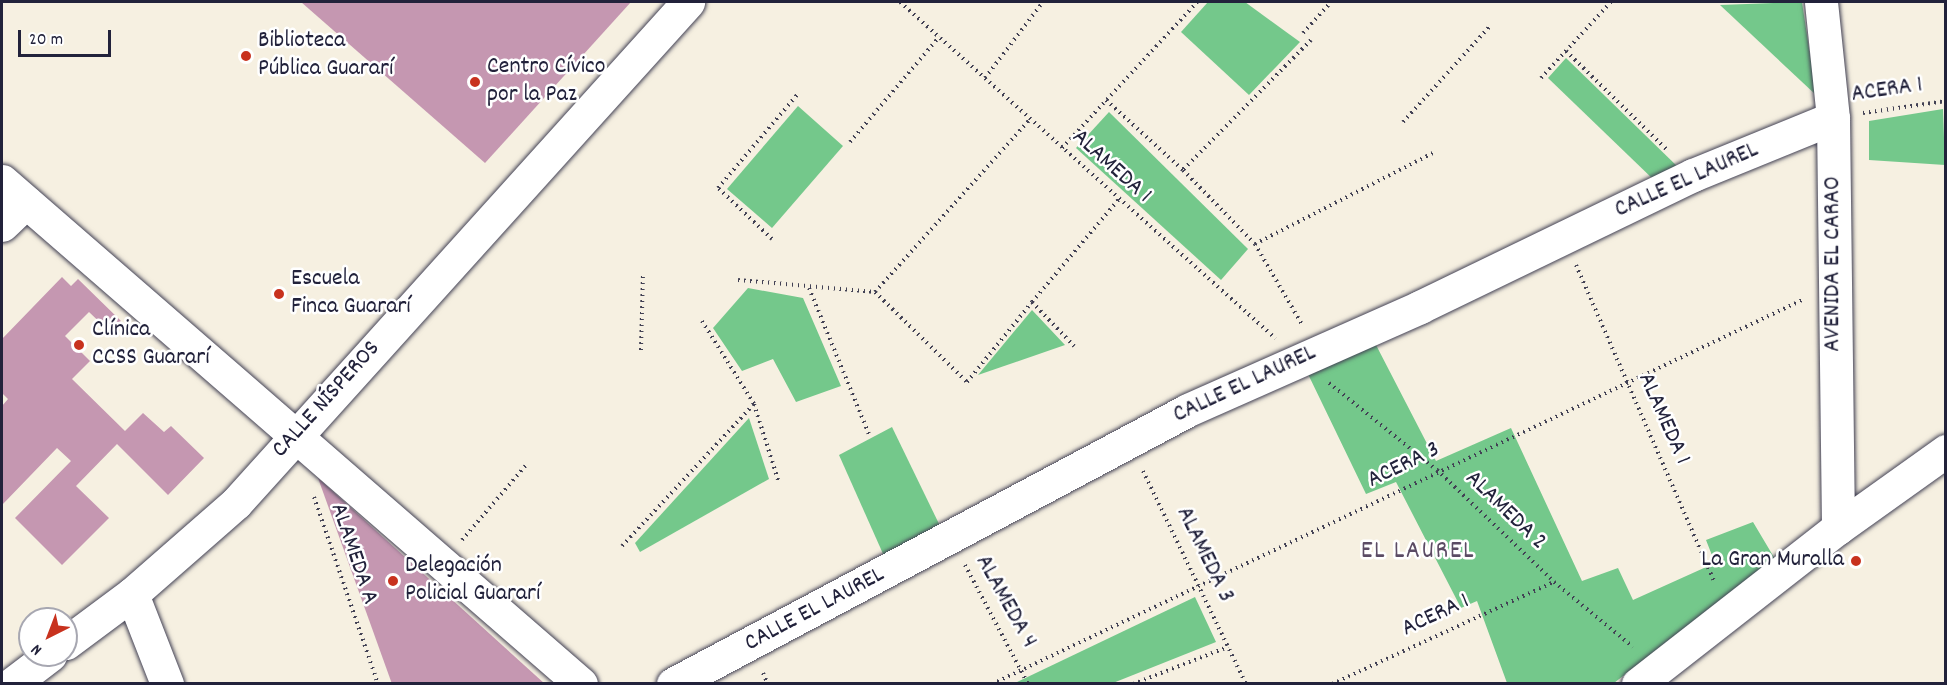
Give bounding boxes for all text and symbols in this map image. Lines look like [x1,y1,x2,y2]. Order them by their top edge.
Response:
scale bar [21,18,114,56]
text: 20 m [29,28,63,53]
place label: Biblioteca Pública Guararí [258,28,393,84]
marker: Biblioteca Pública Guararí [239,49,253,63]
place label: Centro Cívico por la Paz [487,54,605,110]
street label: ACERA 1 [1850,72,1924,110]
marker: Centro Cívico por la Paz [468,75,482,89]
street label: ALAMEDA 1 [1065,124,1157,210]
street label: CALLE EL LAUREL [1611,137,1763,225]
street label: AVENIDA EL CARAO [1820,176,1848,352]
place label: Escuela Finca Guararí [291,266,411,322]
marker: Escuela Finca Guararí [272,287,286,301]
place label: Clínica CCSS Guararí [92,317,210,373]
street label: CALLE NÍSPEROS [267,335,387,465]
marker: Clínica CCSS Guararí [70,336,88,354]
street label: CALLE EL LAUREL [1169,339,1321,431]
street label: ALAMEDA 1 [1630,369,1696,469]
street label: ACERA 3 [1363,436,1445,496]
street label: ALAMEDA 2 [1458,465,1552,557]
street label: ALAMEDA A [322,500,384,608]
street label: ALAMEDA 3 [1169,503,1239,607]
district label: EL LAUREL [1361,536,1475,568]
place label: La Gran Muralla [1701,547,1844,575]
street label: ALAMEDA 4 [968,550,1042,654]
place label: Delegación Policial Guararí [405,553,540,609]
marker: La Gran Muralla [1849,554,1863,568]
street label: CALLE EL LAUREL [740,561,890,659]
marker: Delegación Policial Guararí [386,574,400,588]
street label: ACERA 1 [1398,588,1474,644]
north arrow [18,607,78,667]
text: N [26,638,48,660]

